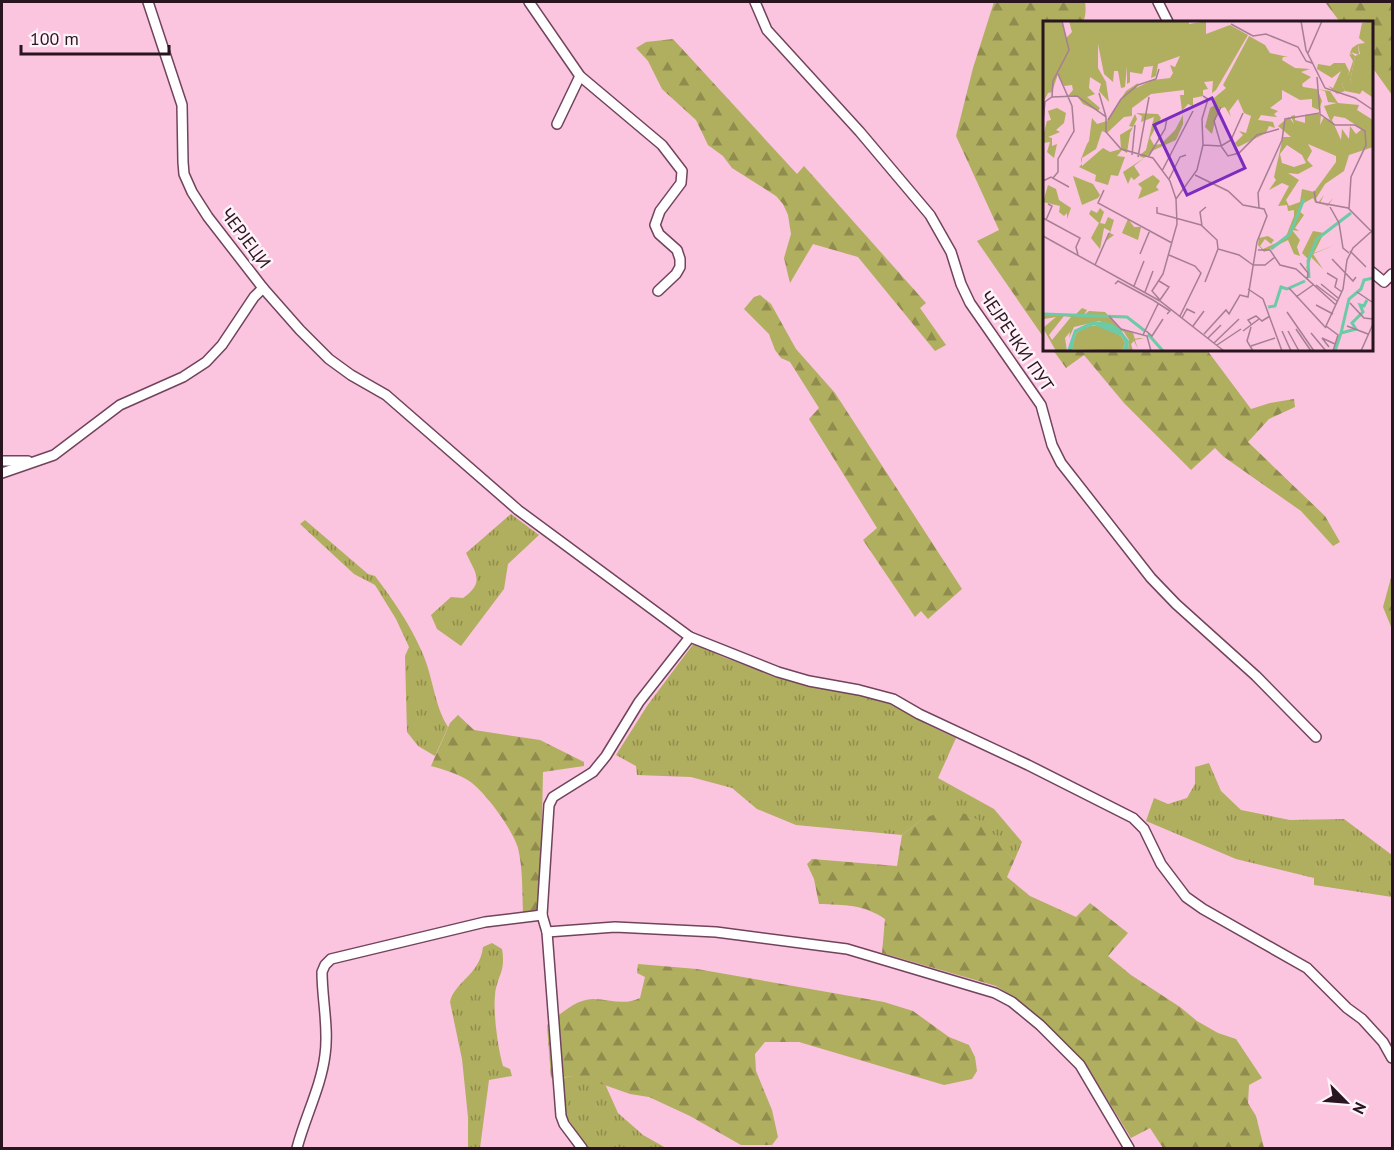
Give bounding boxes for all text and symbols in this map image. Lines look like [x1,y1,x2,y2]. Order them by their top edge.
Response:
scale bar [21,18,170,56]
inset map [1043,21,1373,351]
text: 100 m [30,27,79,50]
street label: ЧЕРЈЕЦИ [216,203,276,273]
street label: ЧЕЈРЕЧКИ ПУТ [975,286,1059,396]
north arrow [1316,1072,1376,1132]
text: N [1348,1099,1371,1117]

